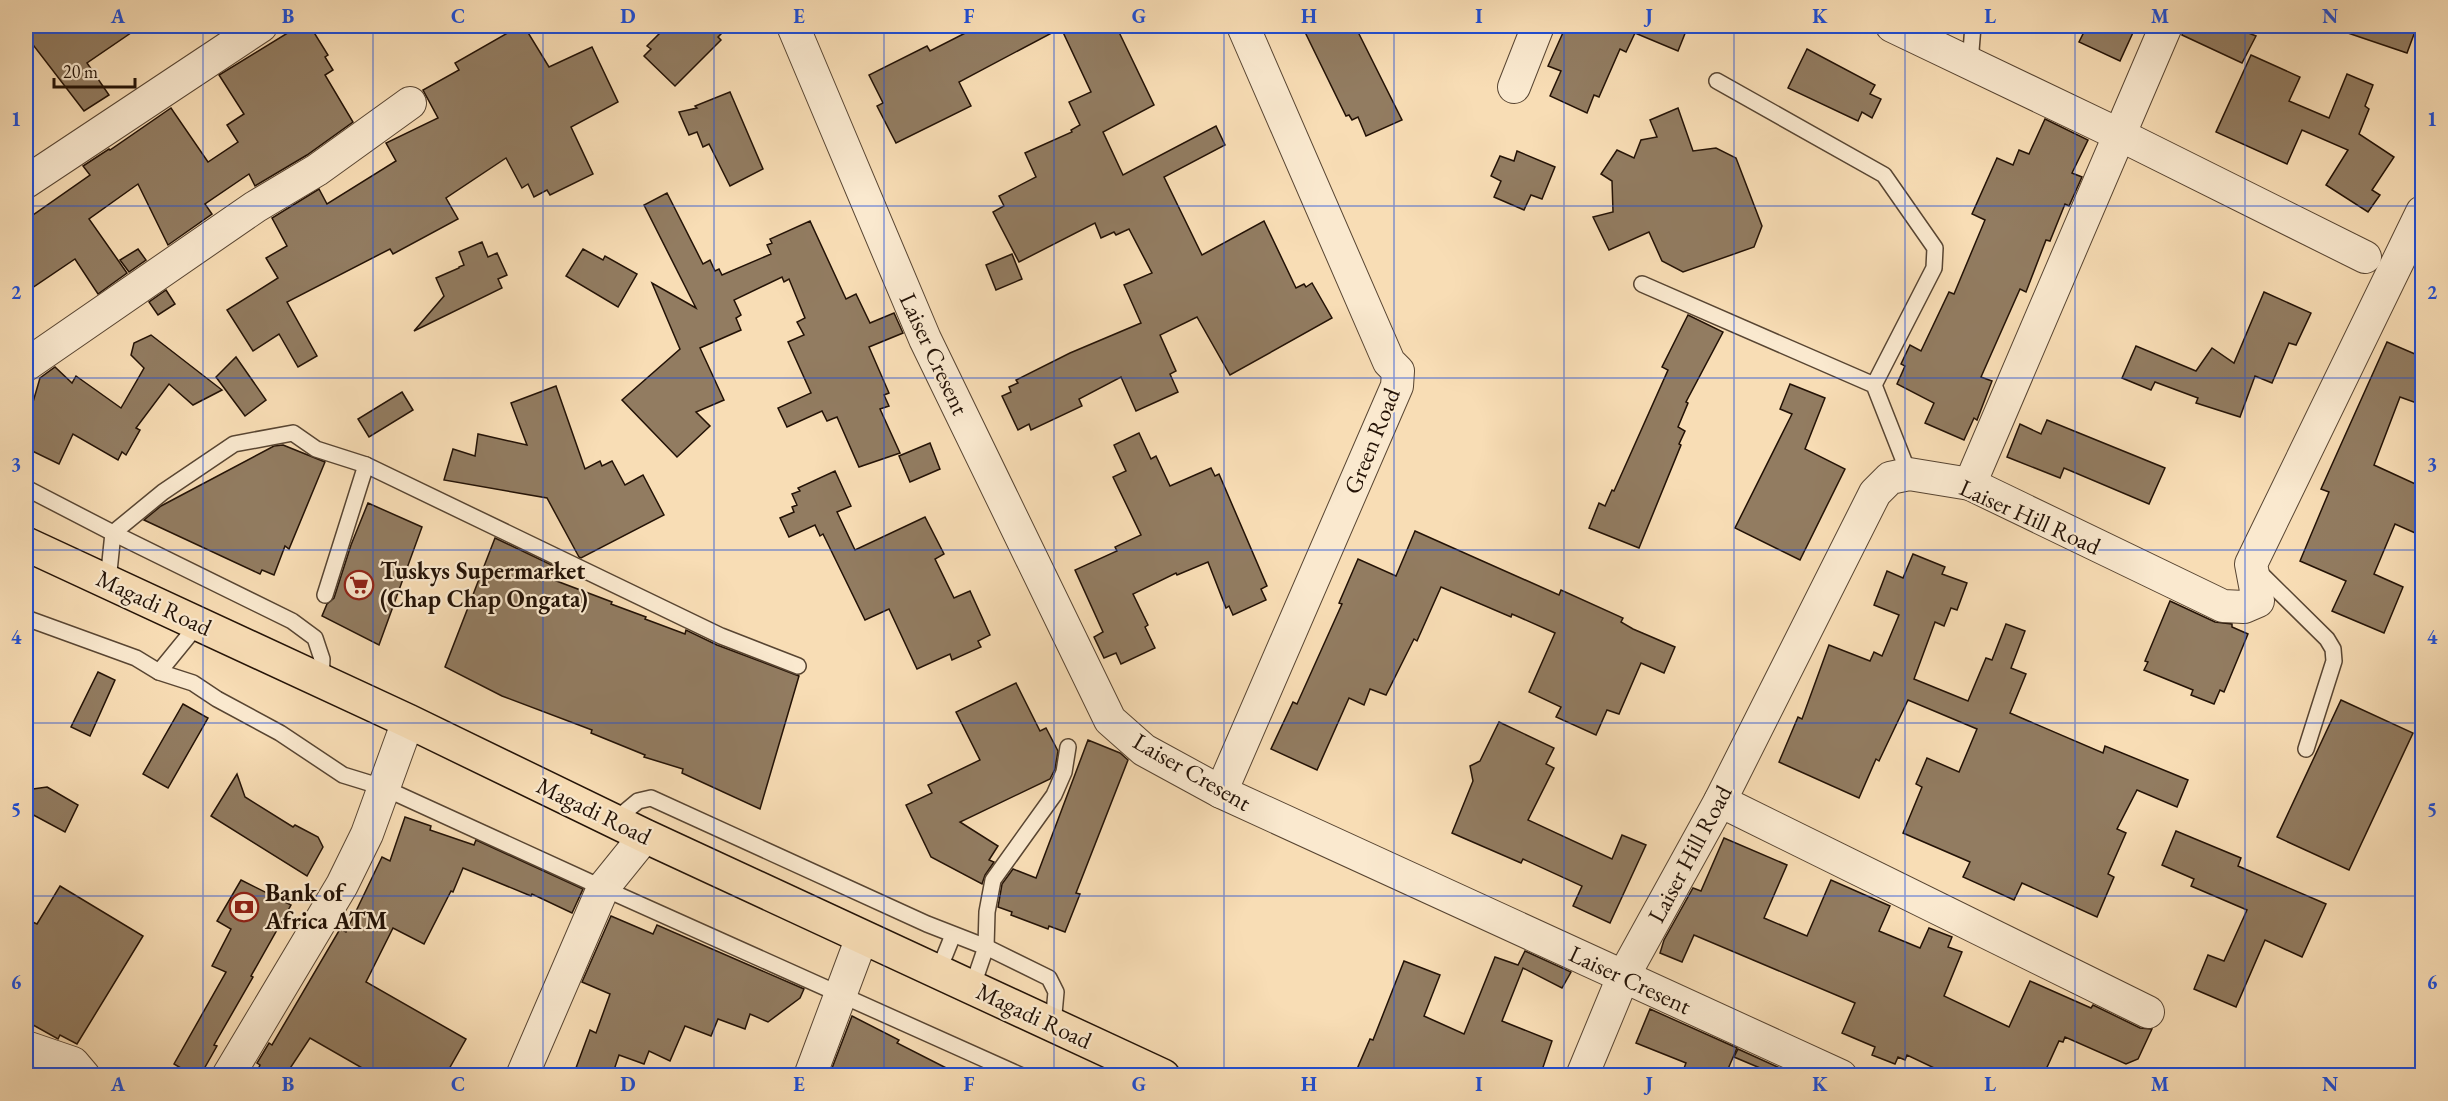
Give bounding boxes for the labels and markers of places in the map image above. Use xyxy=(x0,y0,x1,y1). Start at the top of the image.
place label: Tuskys Supermarket (Chap Chap Ongata) xyxy=(380,555,588,615)
supermarket icon: Tuskys Supermarket (Chap Chap Ongata) xyxy=(343,569,375,601)
place label: Bank of Africa ATM xyxy=(264,877,387,936)
bank icon: Bank of Africa ATM xyxy=(228,891,260,923)

